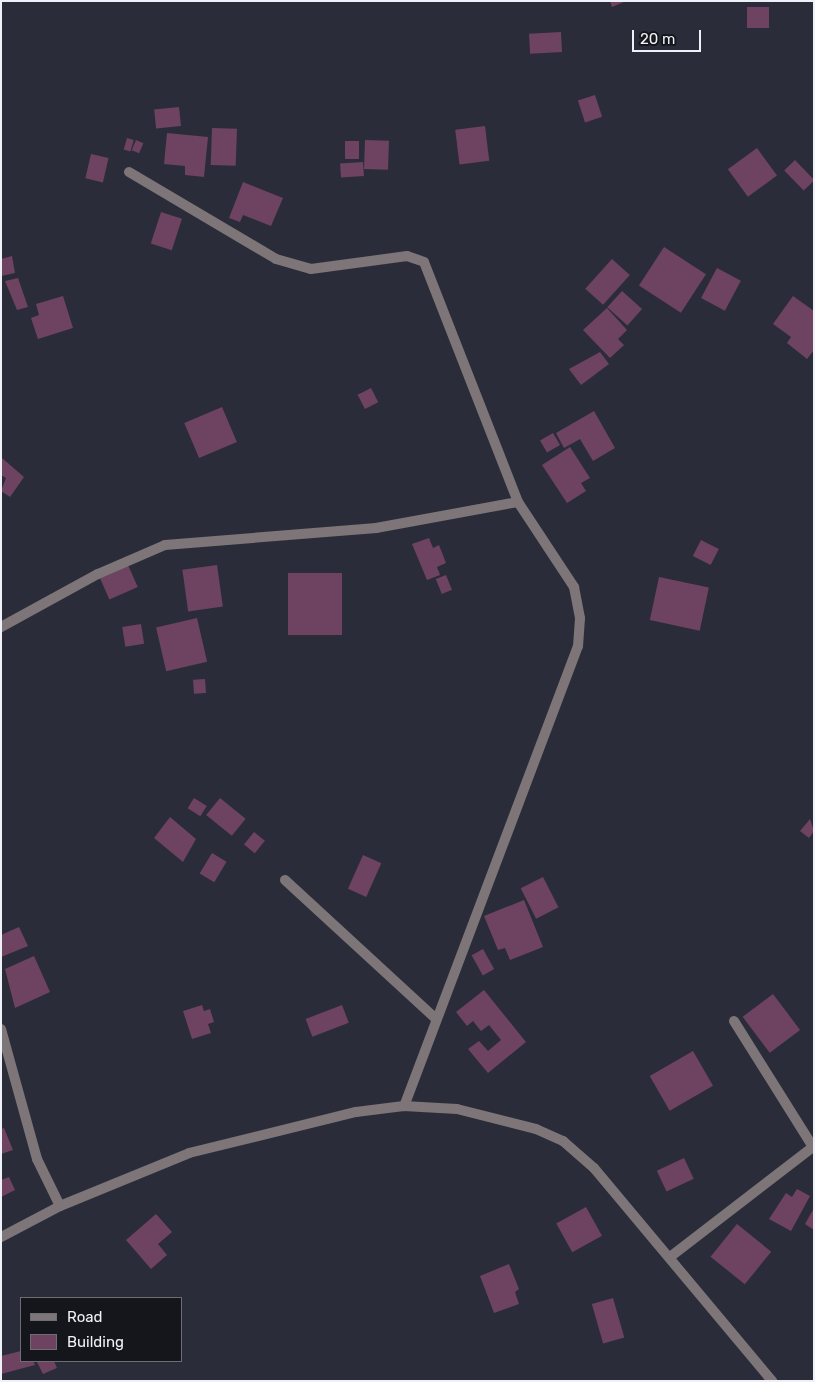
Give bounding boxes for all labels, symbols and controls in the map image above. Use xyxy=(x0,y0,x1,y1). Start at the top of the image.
scale bar xyxy=(635,20,704,52)
text: 20 m xyxy=(640,30,675,48)
legend xyxy=(20,1297,182,1362)
text: Road xyxy=(67,1308,103,1326)
text: Building xyxy=(67,1333,124,1351)

